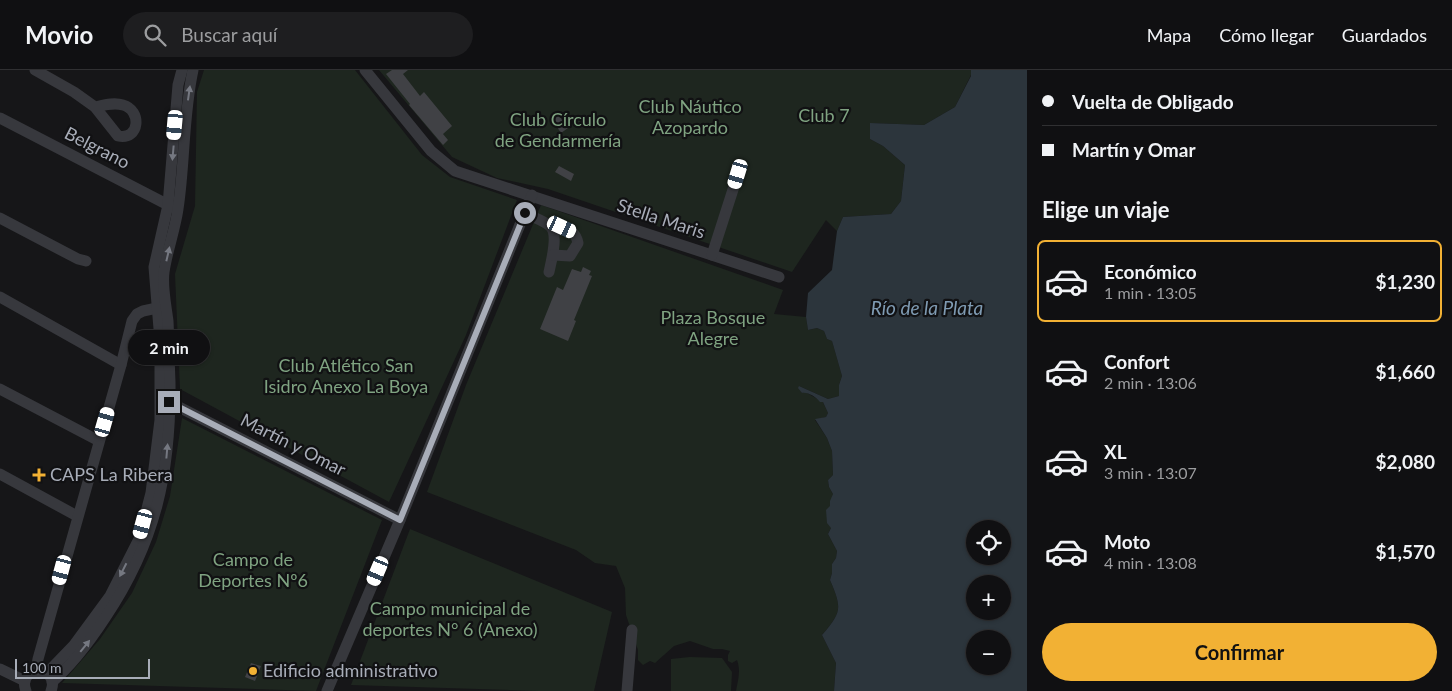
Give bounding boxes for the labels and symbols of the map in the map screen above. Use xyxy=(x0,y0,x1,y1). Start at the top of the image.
one-way arrow xyxy=(185,85,193,101)
park label: Club Náutico Azopardo xyxy=(638,95,742,138)
park label: Club 7 xyxy=(798,104,850,126)
park label: Club Círculo de Gendarmería xyxy=(495,108,621,151)
car xyxy=(166,109,183,141)
street label: Belgrano xyxy=(61,121,134,173)
one-way arrow xyxy=(168,145,176,161)
car xyxy=(726,157,749,191)
street label: Stella Maris xyxy=(614,193,708,243)
route start xyxy=(514,202,536,224)
car xyxy=(545,214,578,240)
one-way arrow xyxy=(164,247,172,262)
water label: Río de la Plata xyxy=(871,296,983,319)
park label: Plaza Bosque Alegre xyxy=(661,306,765,349)
callout: 2 min xyxy=(128,330,210,364)
park label: Club Atlético San Isidro Anexo La Boya xyxy=(264,354,428,397)
route end xyxy=(158,391,180,413)
car xyxy=(93,406,116,438)
street label: Martín y Omar xyxy=(237,408,350,480)
one-way arrow xyxy=(164,443,172,459)
place label: CAPS La Ribera xyxy=(50,463,173,485)
marker: CAPS La Ribera xyxy=(32,468,46,482)
car xyxy=(131,508,154,540)
park label: Campo de Deportes Nº6 xyxy=(198,548,308,591)
car xyxy=(50,554,73,586)
car xyxy=(365,554,390,588)
one-way arrow xyxy=(119,563,127,577)
park label: Campo municipal de deportes N° 6 (Anexo) xyxy=(362,597,538,640)
one-way arrow xyxy=(80,640,91,653)
scale bar xyxy=(15,656,150,679)
place label: Edificio administrativo xyxy=(263,659,438,681)
marker: Edificio administrativo xyxy=(247,665,259,677)

